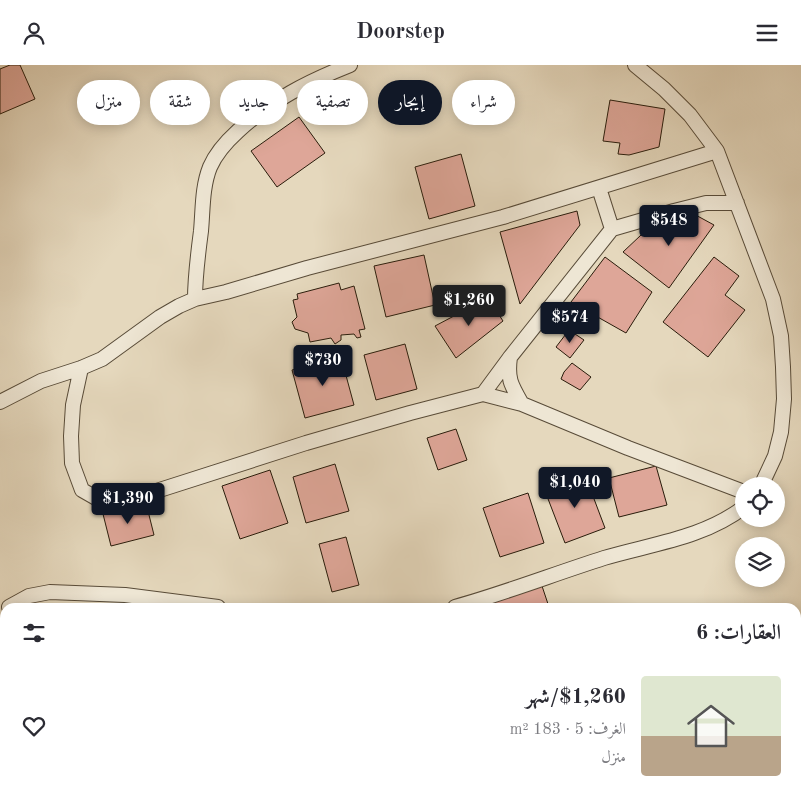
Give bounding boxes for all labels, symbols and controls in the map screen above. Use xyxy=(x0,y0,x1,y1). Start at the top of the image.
icon: person xyxy=(20,19,48,47)
icon: menu xyxy=(753,19,781,47)
text: Doorstep xyxy=(356,21,445,43)
chip: منزل xyxy=(77,80,140,125)
chip: شقة xyxy=(150,80,210,125)
chip: جديد xyxy=(220,80,287,125)
chip: تصفية xyxy=(297,80,368,125)
chip: إيجار xyxy=(378,80,442,125)
chip: شراء xyxy=(452,80,515,125)
pin: $548 xyxy=(639,205,699,247)
text: $548 xyxy=(650,213,688,229)
pin: $1,260 xyxy=(428,285,510,327)
text: $1,260 xyxy=(444,293,494,309)
pin: $574 xyxy=(540,301,600,344)
text: $574 xyxy=(551,310,589,326)
pin: $730 xyxy=(293,345,353,387)
text: $730 xyxy=(304,353,342,369)
pin: $1,040 xyxy=(534,467,616,509)
text: $1,040 xyxy=(550,475,600,491)
map controls xyxy=(735,477,785,587)
button: locate xyxy=(735,477,785,527)
pin: $1,390 xyxy=(87,483,169,525)
text: $1,390 xyxy=(103,491,153,507)
button: layers xyxy=(735,537,785,587)
icon: filters xyxy=(20,619,48,647)
text: العقارات: 6 xyxy=(696,623,781,644)
text: $1,260/شهر xyxy=(526,687,626,708)
icon: home xyxy=(681,696,741,756)
icon: heart xyxy=(20,712,48,740)
text: الغرف: 5 · 183 m² xyxy=(510,722,626,738)
text: منزل xyxy=(601,750,626,766)

